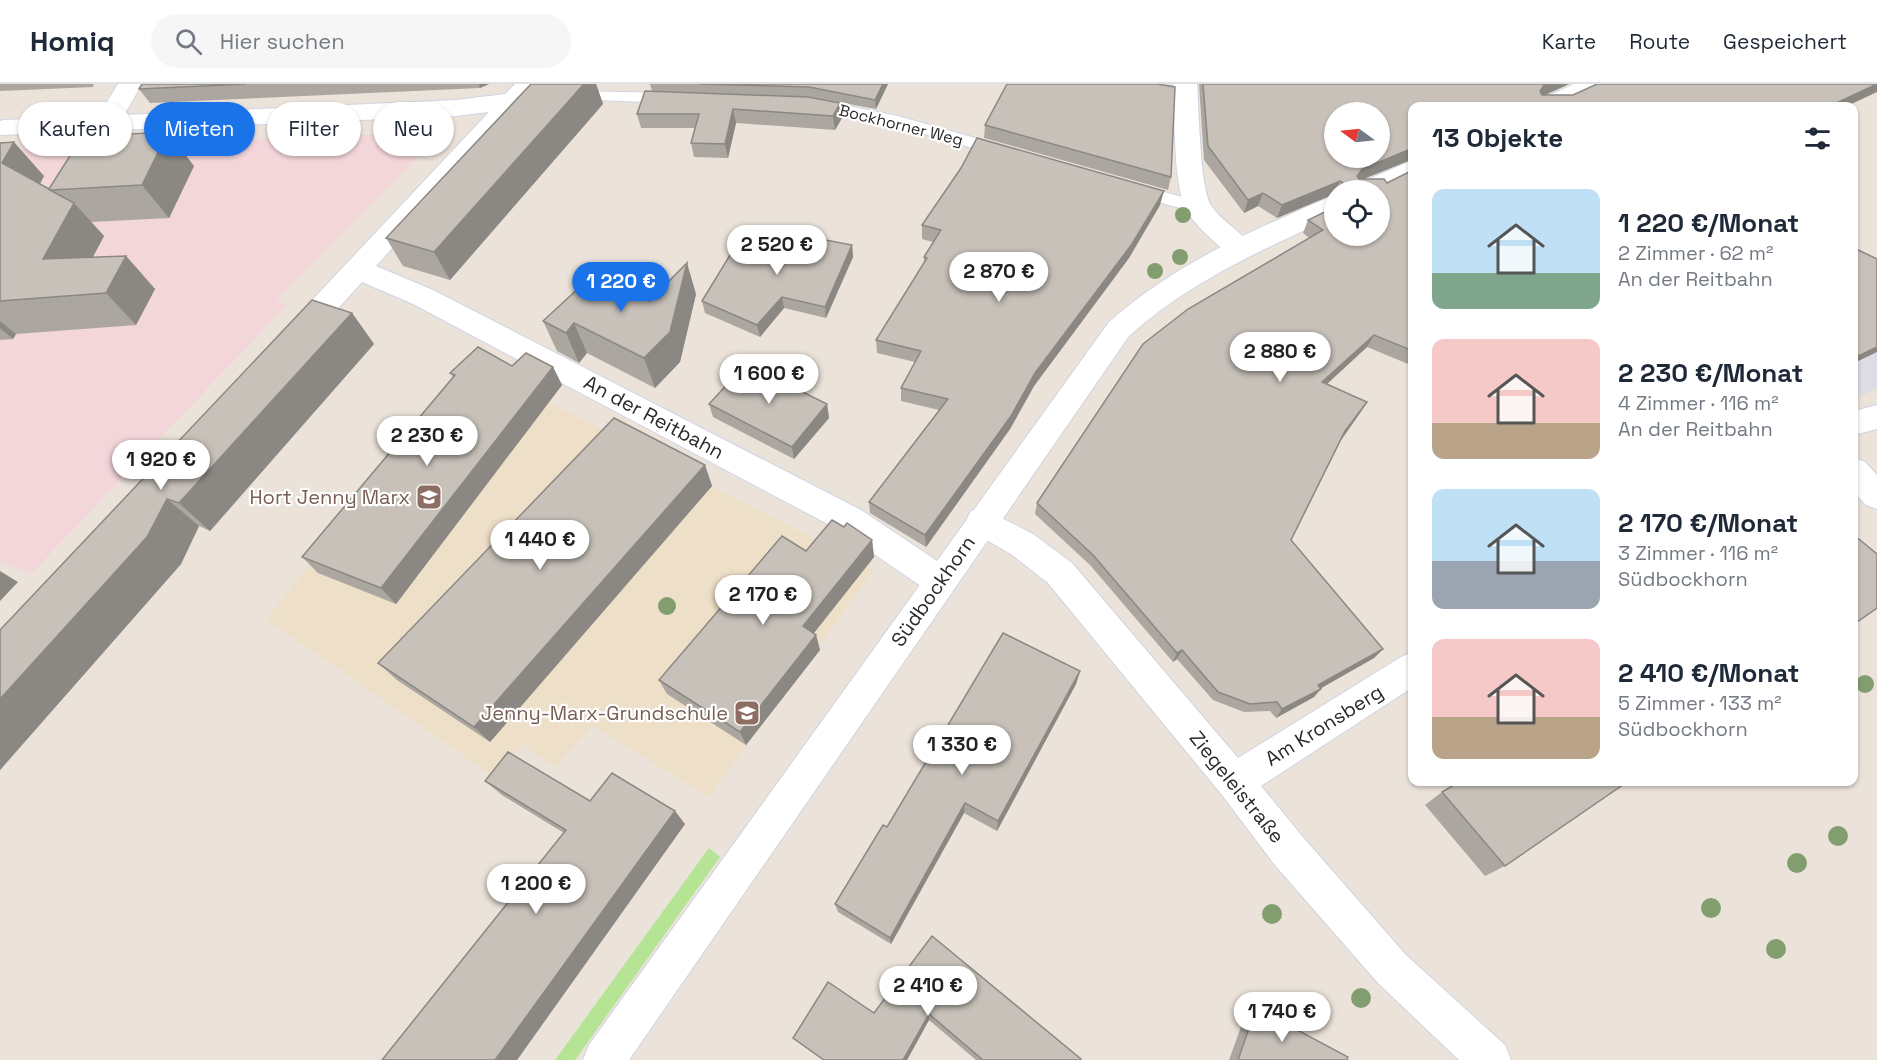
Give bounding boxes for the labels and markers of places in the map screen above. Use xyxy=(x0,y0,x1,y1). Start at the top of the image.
pin: 2 520 € xyxy=(722,225,832,276)
pin: 2 870 € xyxy=(944,252,1054,303)
pin: 1 220 € xyxy=(566,262,676,313)
pin: 2 880 € xyxy=(1225,332,1335,383)
pin: 1 600 € xyxy=(714,354,824,405)
pin: 2 230 € xyxy=(372,416,482,467)
pin: 1 920 € xyxy=(106,440,216,491)
school or university icon: Hort Jenny Marx xyxy=(414,482,444,512)
place label: Hort Jenny Marx xyxy=(250,484,410,510)
pin: 1 440 € xyxy=(485,520,595,571)
pin: 2 170 € xyxy=(708,575,818,626)
school or university icon: Jenny-Marx-Grundschule xyxy=(732,698,762,728)
place label: Jenny-Marx-Grundschule xyxy=(481,700,728,726)
pin: 1 330 € xyxy=(907,725,1017,776)
pin: 1 200 € xyxy=(481,864,591,915)
pin: 2 410 € xyxy=(873,966,983,1017)
pin: 1 740 € xyxy=(1227,992,1337,1043)

